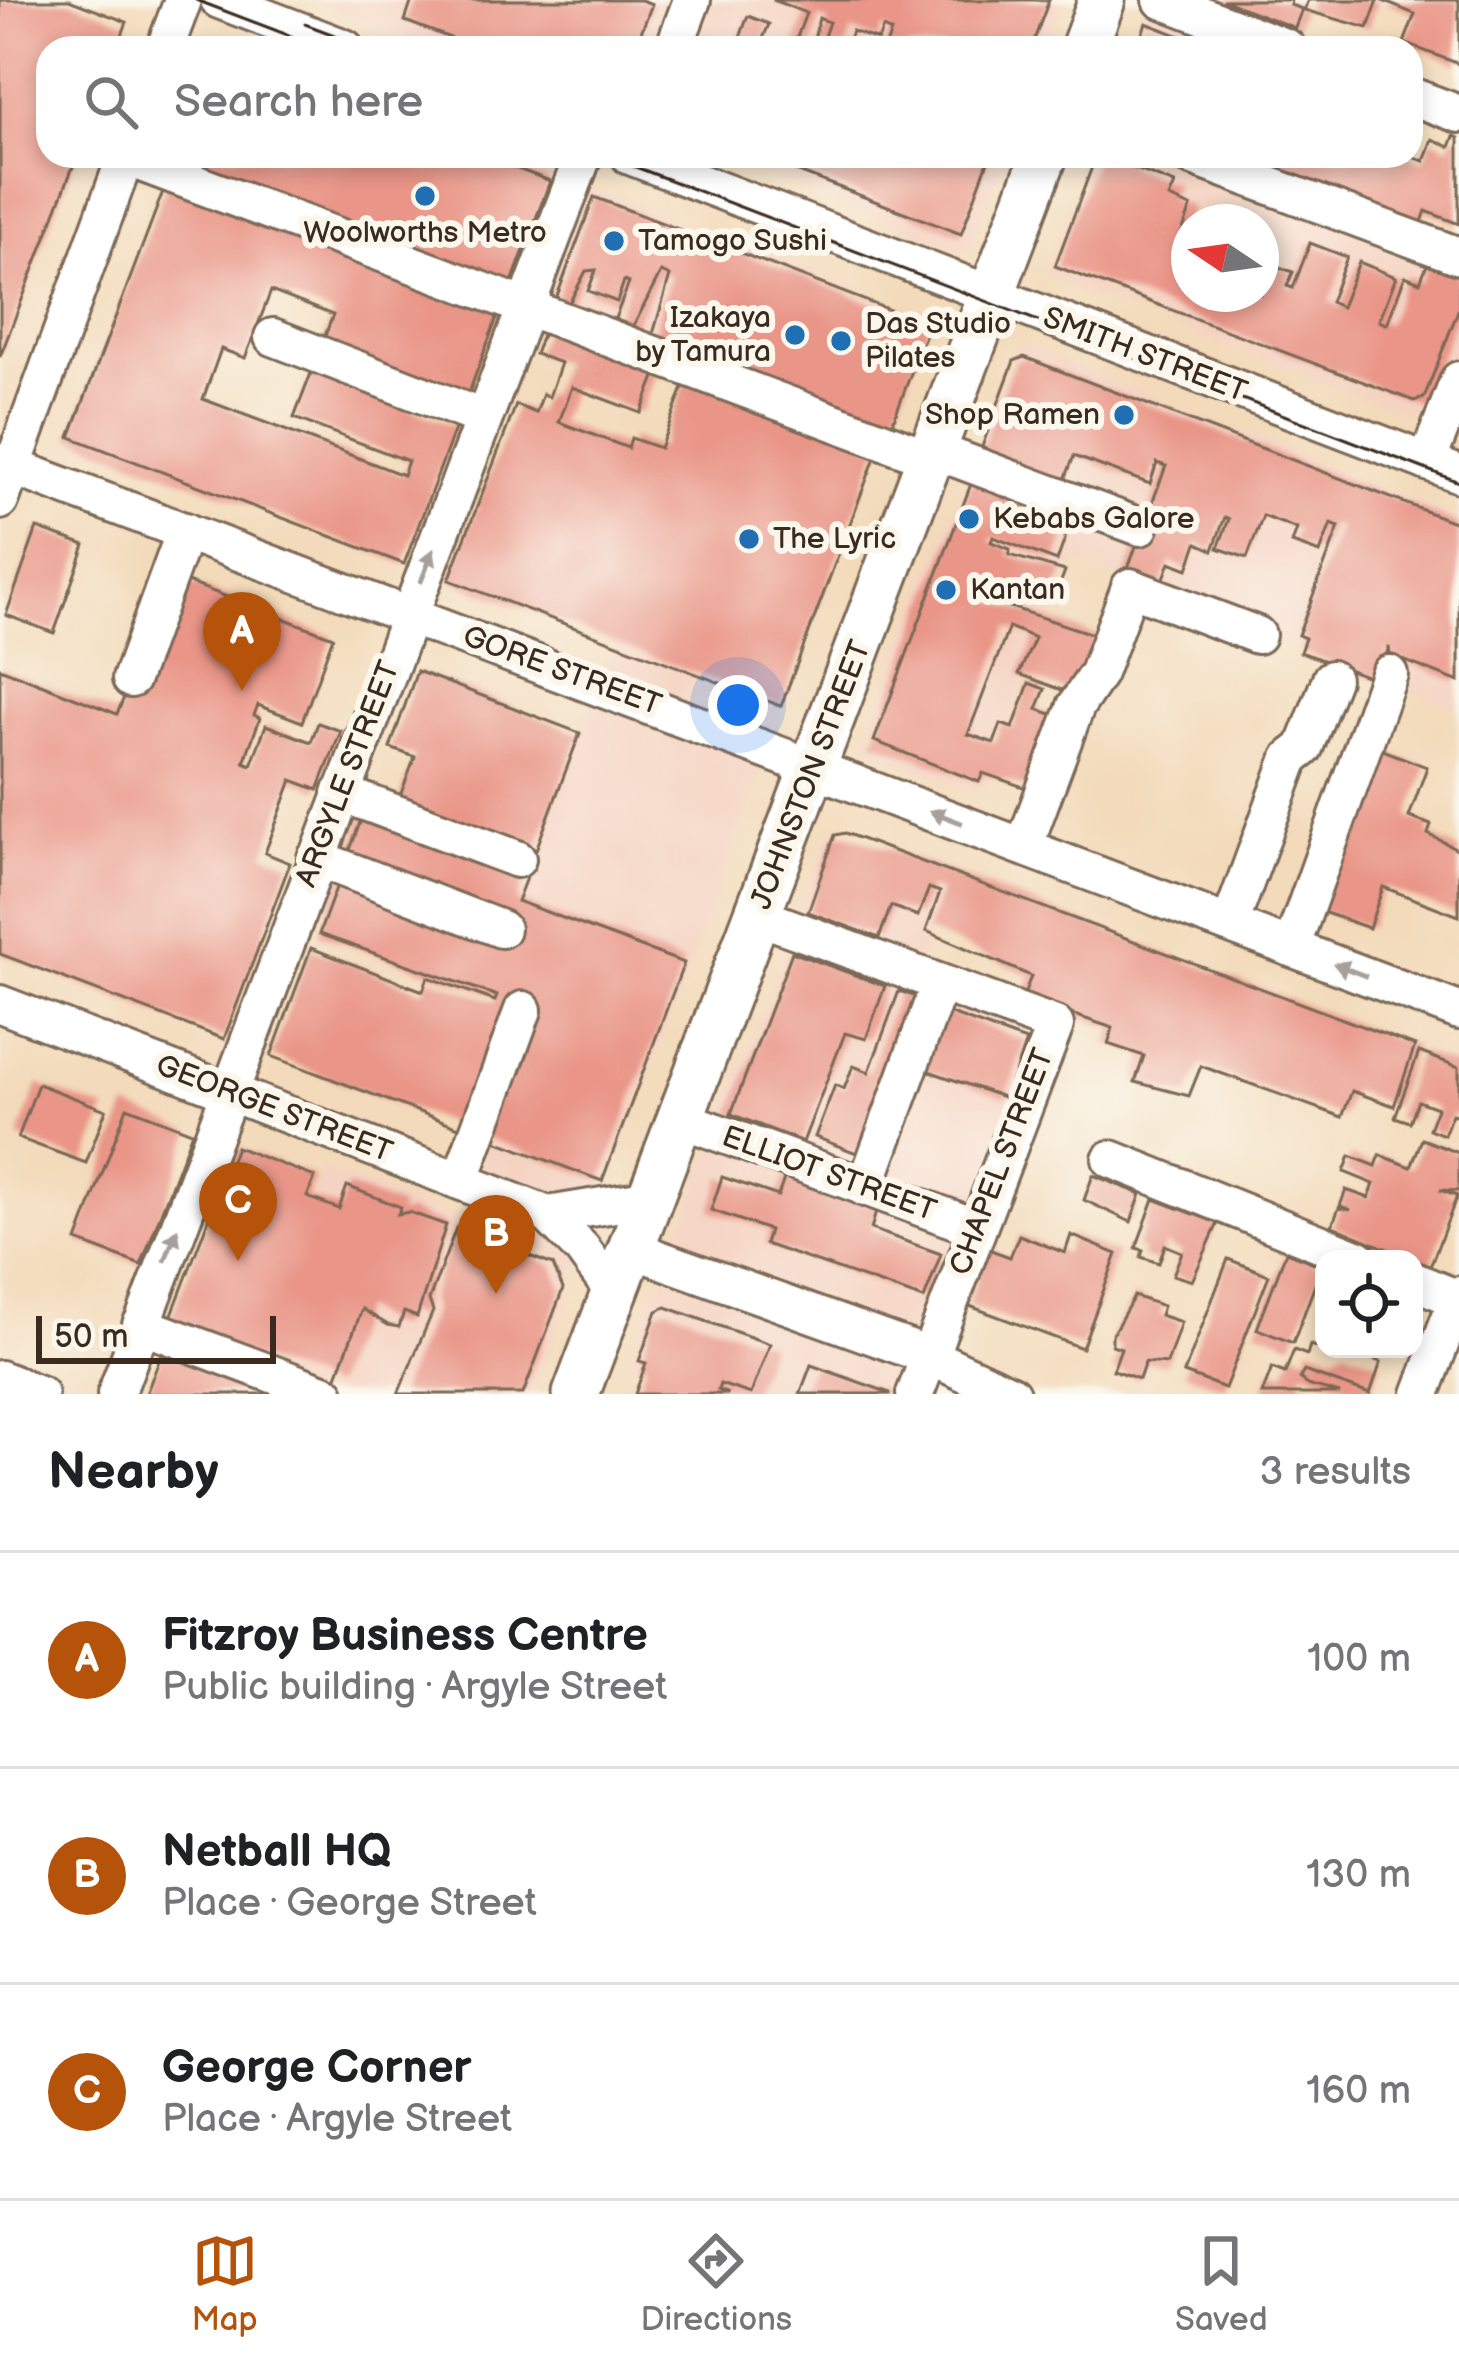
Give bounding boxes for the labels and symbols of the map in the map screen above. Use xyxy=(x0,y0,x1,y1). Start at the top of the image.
marker: Woolworths Metro xyxy=(412,183,438,209)
north arrow xyxy=(1171,204,1279,312)
place label: Woolworths Metro xyxy=(303,215,547,251)
place label: Tamogo Sushi xyxy=(638,223,827,259)
marker: Tamogo Sushi xyxy=(601,228,627,254)
place label: Izakaya by Tamura xyxy=(635,300,771,370)
street label: SMITH STREET xyxy=(1038,300,1252,410)
place label: Das Studio Pilates xyxy=(865,306,1011,376)
marker: Izakaya by Tamura xyxy=(782,322,808,348)
marker: Das Studio Pilates xyxy=(828,328,854,354)
place label: Shop Ramen xyxy=(925,397,1100,433)
marker: Shop Ramen xyxy=(1111,402,1137,428)
place label: Kebabs Galore xyxy=(993,501,1195,537)
marker: Kebabs Galore xyxy=(956,506,982,532)
place label: The Lyric xyxy=(773,521,896,557)
marker: The Lyric xyxy=(736,526,762,552)
one-way arrow xyxy=(418,547,437,583)
place label: Kantan xyxy=(970,572,1065,608)
marker: Kantan xyxy=(933,577,959,603)
pin: A xyxy=(203,592,281,691)
street label: GORE STREET xyxy=(458,618,666,724)
street label: JOHNSTON STREET xyxy=(743,636,879,914)
street label: ARGYLE STREET xyxy=(288,656,408,892)
your location xyxy=(708,675,768,735)
one-way arrow xyxy=(927,806,963,825)
one-way arrow xyxy=(1331,959,1367,978)
street label: CHAPEL STREET xyxy=(942,1044,1062,1280)
street label: GEORGE STREET xyxy=(151,1047,397,1171)
street label: ELLIOT STREET xyxy=(717,1119,941,1229)
pin: C xyxy=(199,1162,277,1261)
pin: B xyxy=(457,1195,535,1294)
one-way arrow xyxy=(163,1227,182,1263)
scale bar xyxy=(36,1310,276,1363)

